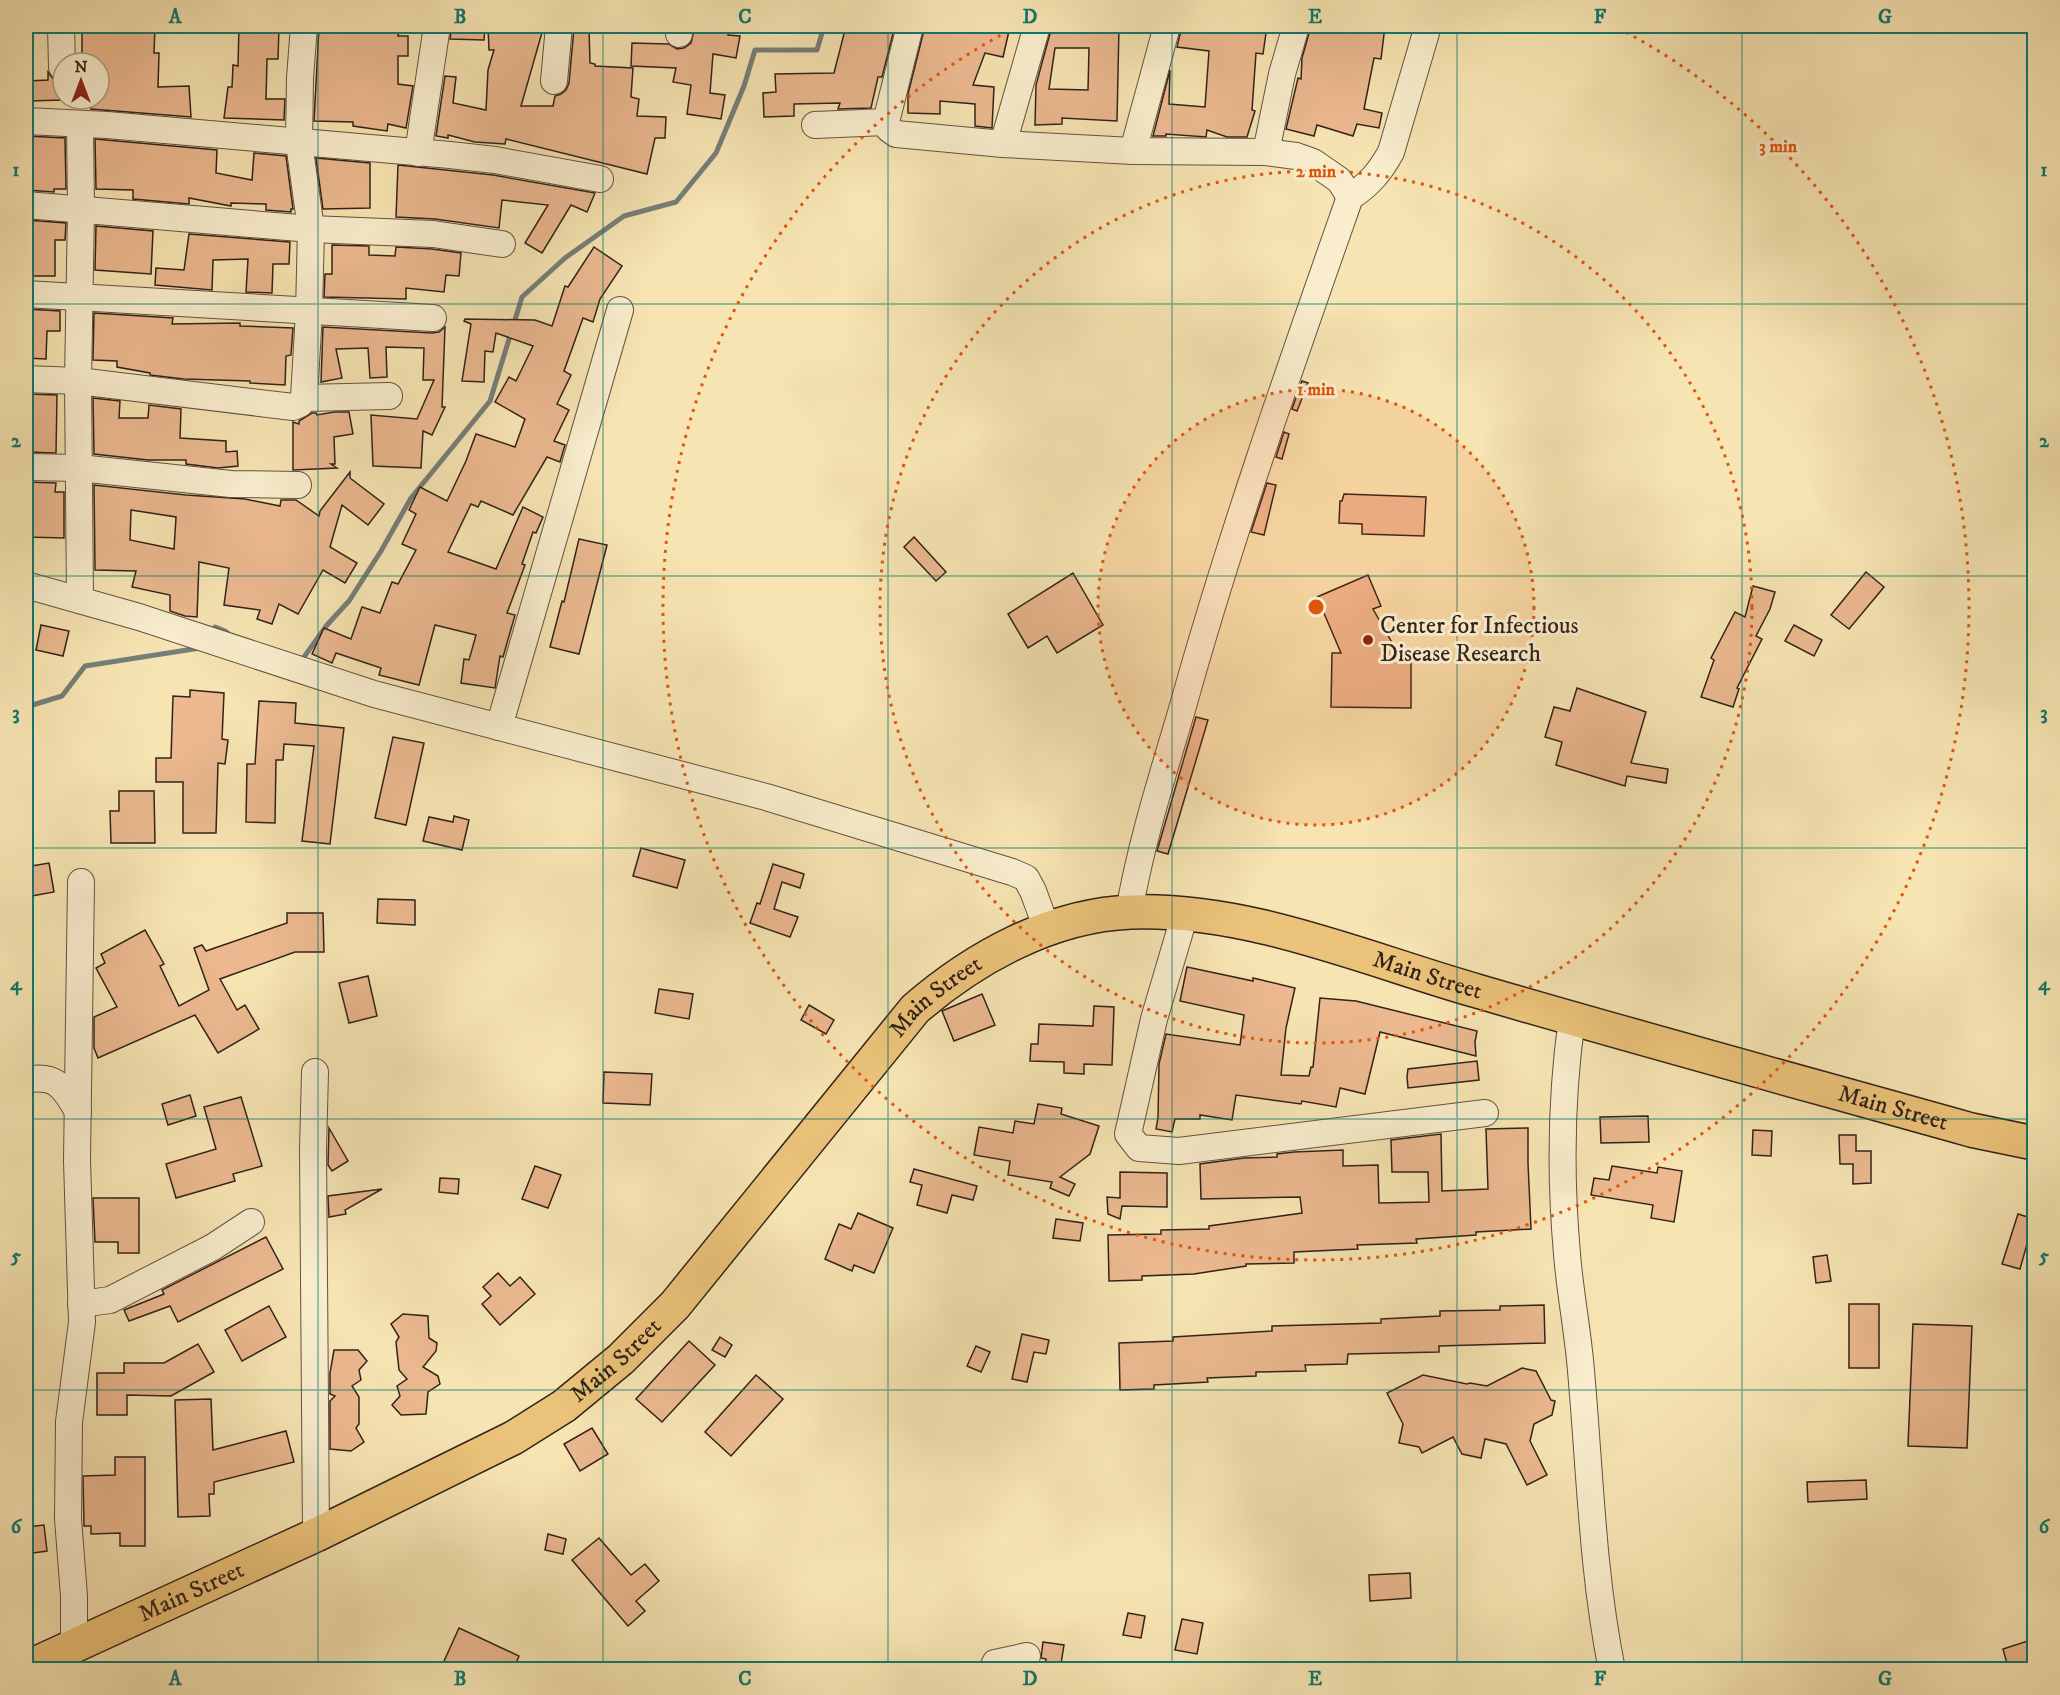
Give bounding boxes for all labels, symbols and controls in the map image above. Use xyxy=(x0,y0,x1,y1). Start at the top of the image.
text: A xyxy=(168,5,183,30)
text: B xyxy=(454,5,466,30)
text: C xyxy=(738,5,752,30)
text: D xyxy=(1023,5,1038,30)
text: E xyxy=(1308,5,1322,30)
text: F xyxy=(1594,5,1607,30)
text: G xyxy=(1878,5,1892,30)
north arrow xyxy=(51,51,111,111)
text: N xyxy=(74,57,88,77)
text: 3 min xyxy=(1759,136,1798,158)
text: 1 xyxy=(12,158,20,183)
text: 1 xyxy=(2040,158,2048,183)
text: 2 min xyxy=(1296,161,1337,183)
text: 1 min xyxy=(1297,379,1336,401)
text: 2 xyxy=(11,429,22,454)
text: 2 xyxy=(2039,429,2050,454)
centre of rings xyxy=(1306,597,1326,617)
place label: Center for Infectious Disease Research xyxy=(1380,611,1579,669)
marker: Center for Infectious Disease Research xyxy=(1361,633,1375,647)
text: 3 xyxy=(12,701,20,726)
text: 3 xyxy=(2040,701,2048,726)
street label: Main Street xyxy=(1369,944,1486,1007)
street label: Main Street xyxy=(883,949,988,1044)
text: 4 xyxy=(10,972,23,997)
text: 4 xyxy=(2038,972,2051,997)
street label: Main Street xyxy=(1835,1079,1952,1138)
text: 5 xyxy=(10,1244,21,1269)
text: 5 xyxy=(2038,1244,2049,1269)
street label: Main Street xyxy=(564,1312,668,1409)
text: 6 xyxy=(11,1515,23,1540)
text: 6 xyxy=(2039,1515,2051,1540)
street label: Main Street xyxy=(134,1555,249,1629)
text: A xyxy=(168,1667,183,1692)
text: B xyxy=(454,1667,466,1692)
text: C xyxy=(738,1667,752,1692)
text: D xyxy=(1023,1667,1038,1692)
text: E xyxy=(1308,1667,1322,1692)
text: F xyxy=(1594,1667,1607,1692)
text: G xyxy=(1878,1667,1892,1692)

